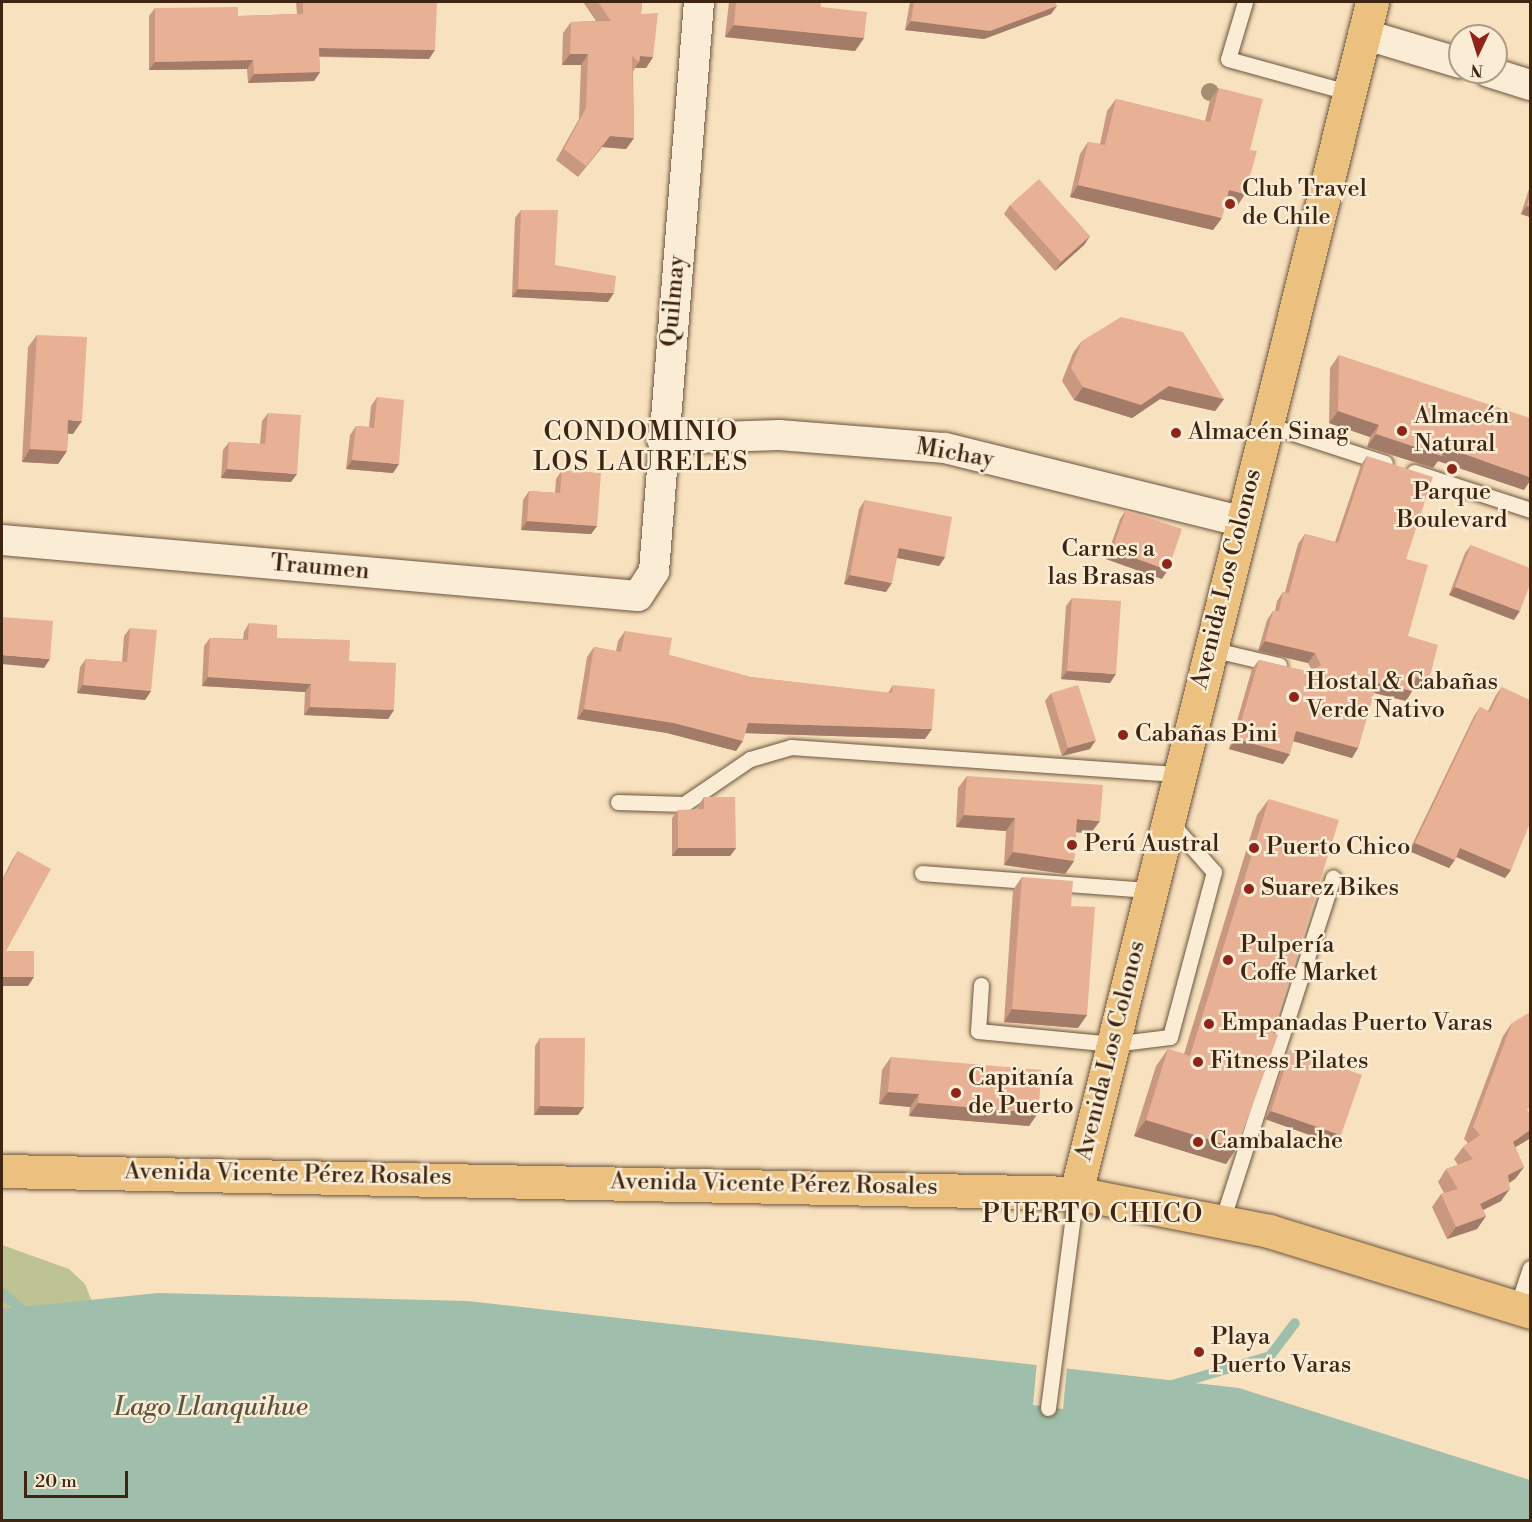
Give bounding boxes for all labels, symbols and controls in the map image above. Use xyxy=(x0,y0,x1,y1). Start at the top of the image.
north arrow xyxy=(1448,24,1508,84)
text: N xyxy=(1470,60,1484,80)
place label: Club Travel de Chile xyxy=(1242,176,1367,232)
marker: Club Travel de Chile xyxy=(1223,197,1237,211)
street label: Quilmay xyxy=(656,254,692,348)
place label: Almacén Natural xyxy=(1414,403,1509,459)
district label: CONDOMINIO LOS LAURELES xyxy=(533,417,749,478)
place label: Almacén Sinag xyxy=(1188,419,1349,447)
marker: Almacén Natural xyxy=(1395,424,1409,438)
marker: Almacén Sinag xyxy=(1169,426,1183,440)
street label: Michay xyxy=(914,433,996,475)
marker: Parque Boulevard xyxy=(1445,462,1459,476)
street label: Avenida Los Colonos xyxy=(1186,466,1268,692)
place label: Parque Boulevard xyxy=(1397,479,1507,535)
place label: Carnes a las Brasas xyxy=(1048,536,1155,592)
street label: Traumen xyxy=(269,549,371,587)
marker: Carnes a las Brasas xyxy=(1160,557,1174,571)
place label: Hostal & Cabañas Verde Nativo xyxy=(1306,669,1498,725)
marker: Hostal & Cabañas Verde Nativo xyxy=(1287,690,1301,704)
place label: Cabañas Pini xyxy=(1135,721,1278,749)
marker: Cabañas Pini xyxy=(1116,728,1130,742)
place label: Perú Austral xyxy=(1084,831,1219,859)
place label: Puerto Chico xyxy=(1266,834,1410,862)
marker: Perú Austral xyxy=(1065,838,1079,852)
marker: Puerto Chico xyxy=(1247,841,1261,855)
place label: Suarez Bikes xyxy=(1261,875,1399,903)
marker: Suarez Bikes xyxy=(1242,882,1256,896)
place label: Pulpería Coffe Market xyxy=(1240,932,1378,988)
street label: Avenida Los Colonos xyxy=(1070,938,1152,1164)
marker: Pulpería Coffe Market xyxy=(1221,953,1235,967)
place label: Empanadas Puerto Varas xyxy=(1221,1010,1492,1038)
marker: Empanadas Puerto Varas xyxy=(1202,1017,1216,1031)
place label: Fitness Pilates xyxy=(1210,1048,1369,1076)
marker: Fitness Pilates xyxy=(1191,1055,1205,1069)
place label: Capitanía de Puerto xyxy=(968,1065,1074,1121)
marker: Capitanía de Puerto xyxy=(949,1086,963,1100)
place label: Cambalache xyxy=(1210,1128,1343,1156)
marker: Cambalache xyxy=(1191,1135,1205,1149)
street label: Avenida Vicente Pérez Rosales xyxy=(124,1158,452,1192)
street label: Avenida Vicente Pérez Rosales xyxy=(610,1168,938,1202)
district label: PUERTO CHICO xyxy=(982,1199,1204,1231)
place label: Playa Puerto Varas xyxy=(1211,1324,1351,1380)
marker: Playa Puerto Varas xyxy=(1192,1345,1206,1359)
water label: Lago Llanquihue xyxy=(114,1392,308,1424)
scale bar xyxy=(27,1459,130,1497)
text: 20 m xyxy=(35,1470,77,1493)

